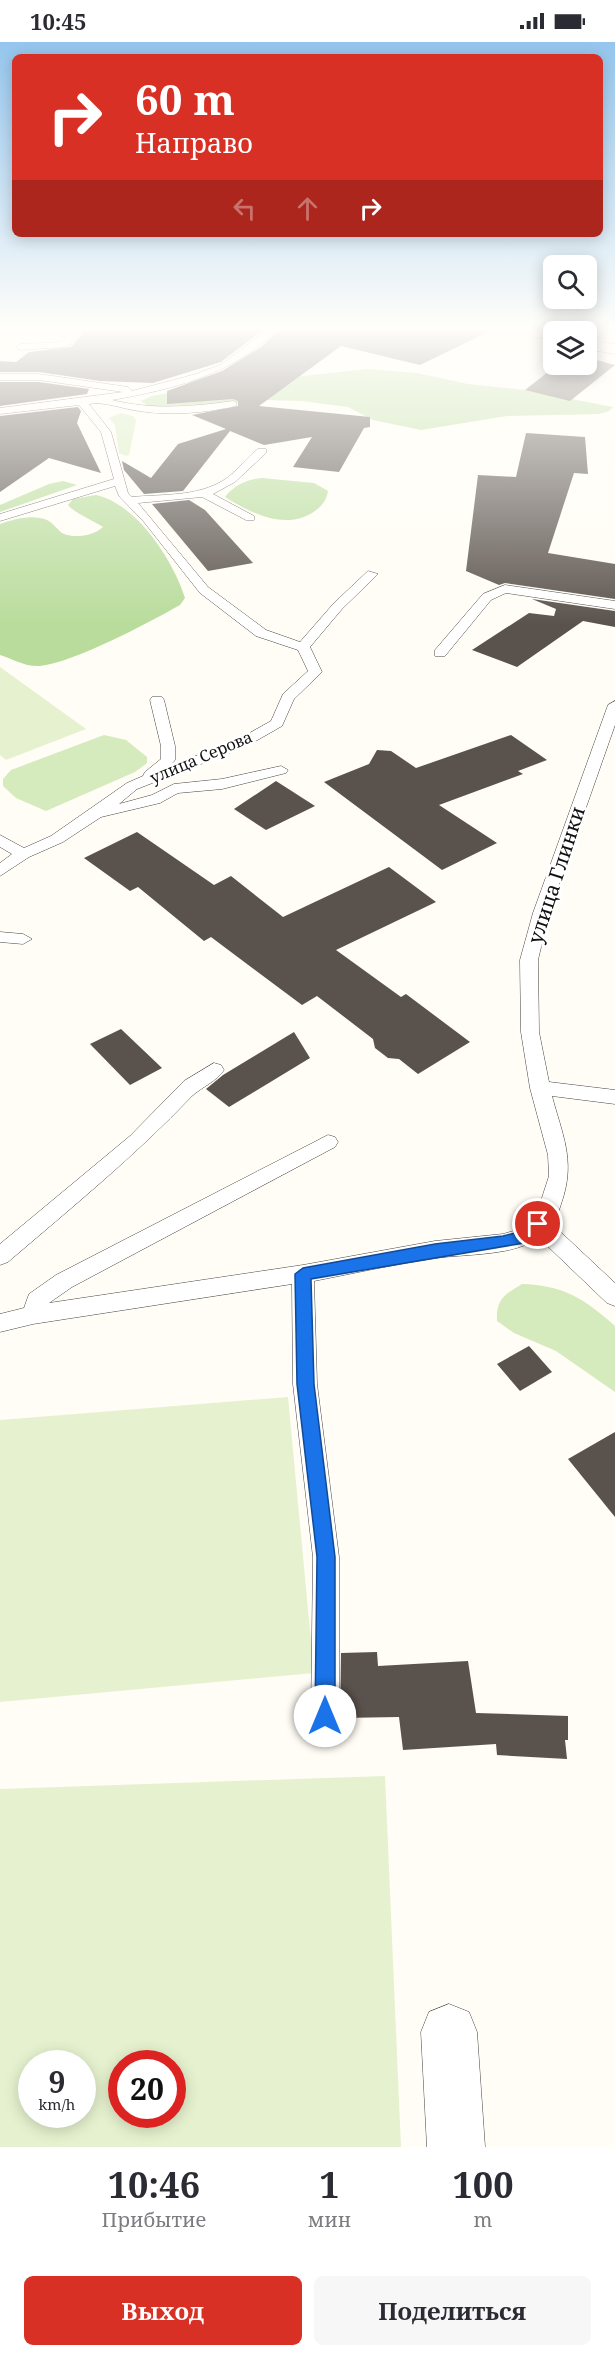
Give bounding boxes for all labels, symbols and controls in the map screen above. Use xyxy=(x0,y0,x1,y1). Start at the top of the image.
text: 10:45 xyxy=(30,6,86,36)
text: 60 m xyxy=(135,70,235,127)
icon: right xyxy=(36,78,114,156)
text: Направо xyxy=(135,124,253,161)
icon: left xyxy=(228,192,261,225)
icon: ahead xyxy=(291,192,324,225)
icon: right xyxy=(354,192,387,225)
map controls xyxy=(543,255,597,375)
button: search xyxy=(543,255,597,309)
button: layers xyxy=(543,321,597,375)
street label: улица Серова xyxy=(146,726,256,788)
street label: улица Глинки xyxy=(521,803,591,947)
pin xyxy=(512,1198,563,1249)
icon: arrive xyxy=(521,1207,554,1240)
position arrow xyxy=(293,1684,357,1748)
speed limit sign: 20 xyxy=(108,2050,186,2128)
text: 9 xyxy=(49,2061,65,2102)
text: km/h xyxy=(39,2094,75,2114)
text: 10:46 xyxy=(108,2160,200,2209)
text: 1 xyxy=(319,2160,340,2209)
text: 100 xyxy=(453,2160,514,2209)
text: Прибытие xyxy=(101,2206,206,2233)
text: мин xyxy=(308,2206,351,2233)
text: m xyxy=(474,2206,492,2233)
button: Выход xyxy=(24,2276,302,2345)
button: Поделиться xyxy=(314,2276,591,2345)

